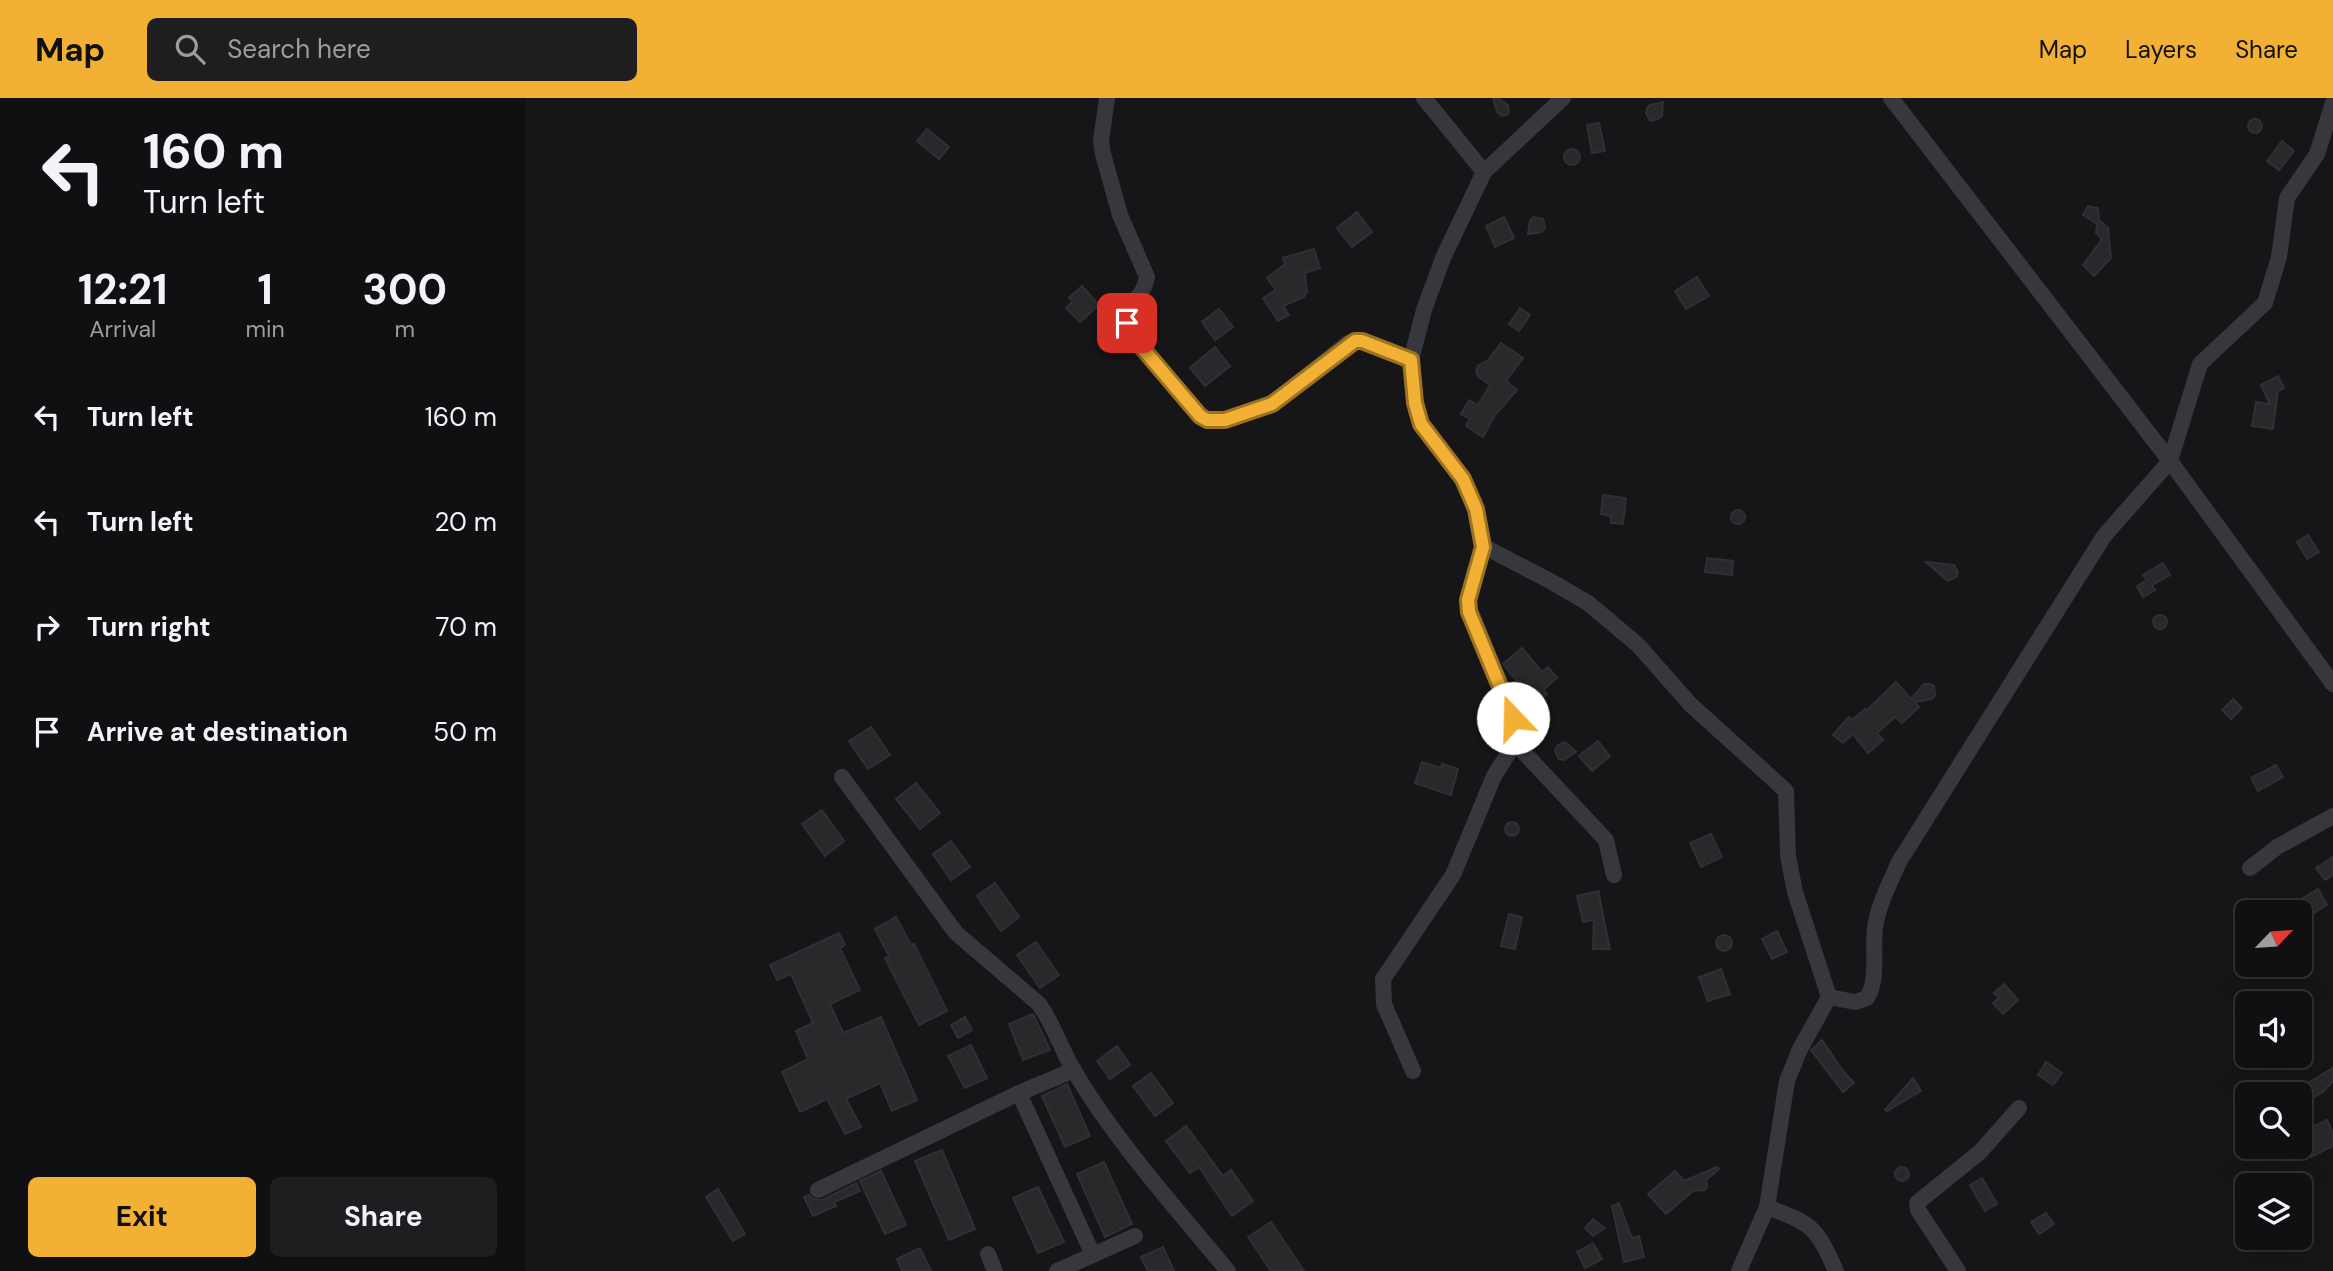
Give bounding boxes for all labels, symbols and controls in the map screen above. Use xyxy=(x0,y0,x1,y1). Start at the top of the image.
search box xyxy=(147,18,637,81)
text: Map xyxy=(35,28,105,71)
icon: search xyxy=(171,30,209,68)
text: Search here xyxy=(227,32,371,66)
text: Map xyxy=(2039,34,2087,65)
text: Layers xyxy=(2125,34,2197,65)
text: Share xyxy=(2235,34,2298,65)
text: 160 m xyxy=(143,119,284,183)
icon: left xyxy=(28,126,119,217)
text: Turn left xyxy=(143,181,265,223)
text: 12:21 xyxy=(78,262,168,317)
text: 1 xyxy=(257,262,273,317)
text: 300 xyxy=(363,262,447,317)
pin xyxy=(1097,293,1157,353)
icon: arrive xyxy=(1108,304,1146,342)
text: Arrival xyxy=(89,314,156,344)
text: min xyxy=(246,314,285,344)
text: m xyxy=(395,314,415,344)
icon: left xyxy=(28,398,66,436)
text: Turn left xyxy=(87,400,194,434)
text: 160 m xyxy=(425,400,497,434)
icon: left xyxy=(28,503,66,541)
text: Turn left xyxy=(87,505,194,539)
text: 20 m xyxy=(434,505,497,539)
icon: right xyxy=(28,608,66,646)
text: Turn right xyxy=(87,610,211,644)
text: 70 m xyxy=(436,610,497,644)
position arrow xyxy=(1476,681,1550,755)
icon: arrive xyxy=(28,713,66,751)
text: Arrive at destination xyxy=(87,715,348,749)
text: 50 m xyxy=(433,715,497,749)
north arrow xyxy=(2235,900,2312,976)
map controls xyxy=(2235,900,2312,1250)
button: sound xyxy=(2235,991,2312,1068)
button: search xyxy=(2235,1082,2312,1159)
button: layers xyxy=(2235,1173,2312,1250)
button: Exit xyxy=(28,1177,256,1257)
button: Share xyxy=(270,1177,497,1257)

